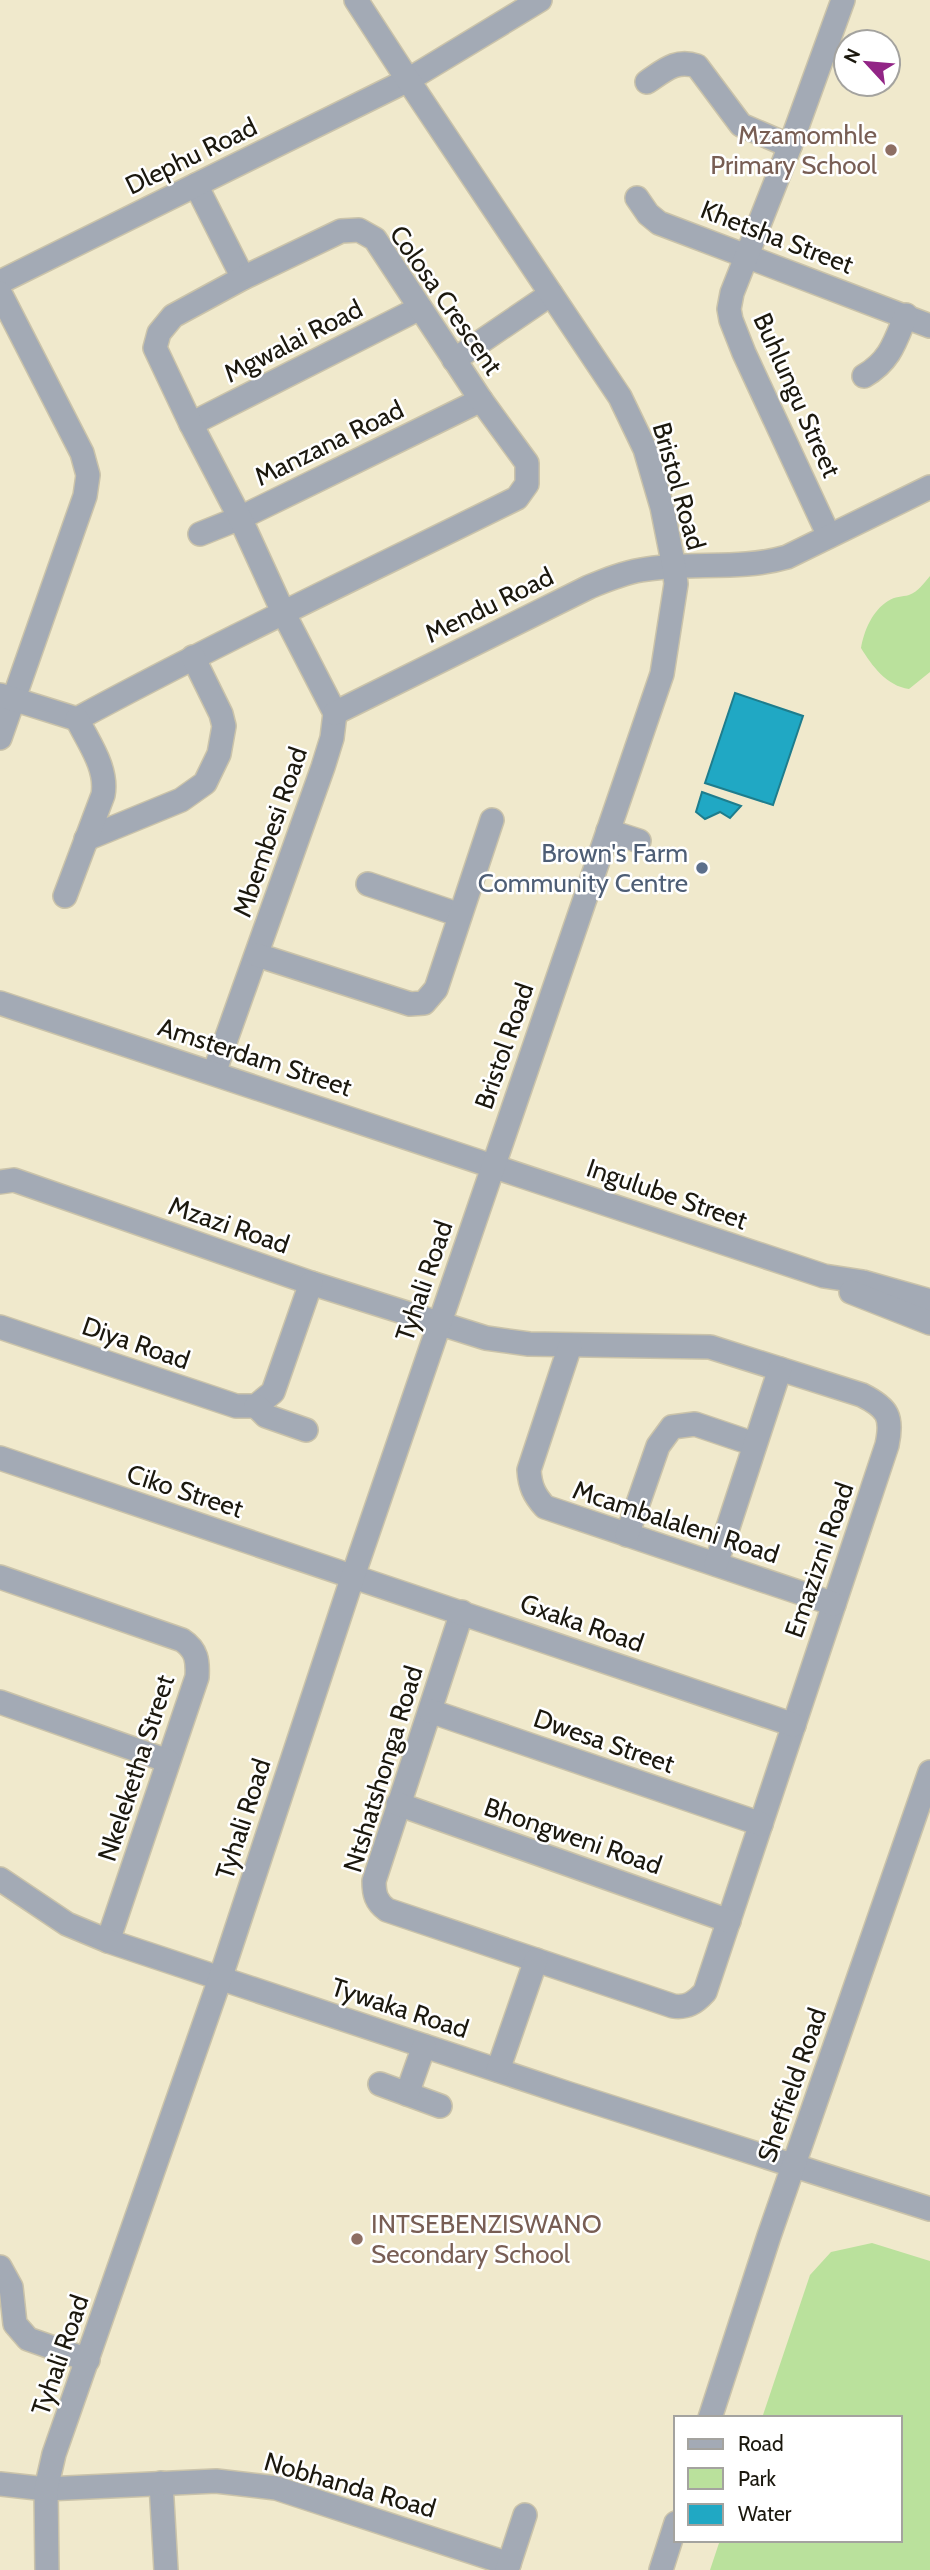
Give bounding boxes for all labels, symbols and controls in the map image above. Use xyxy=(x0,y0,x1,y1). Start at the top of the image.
north arrow xyxy=(832,28,902,98)
text: N xyxy=(839,45,865,67)
street label: Dlephu Road xyxy=(120,110,262,202)
place label: Mzamomhle Primary School xyxy=(710,119,877,181)
marker: Mzamomhle Primary School xyxy=(883,142,899,158)
street label: Khetsha Street xyxy=(696,193,858,281)
street label: Colosa Crescent xyxy=(383,219,509,381)
street label: Mgwalai Road xyxy=(218,292,368,390)
street label: Buhlungu Street xyxy=(746,308,848,482)
street label: Manzana Road xyxy=(249,393,409,493)
street label: Bristol Road xyxy=(646,419,712,553)
street label: Mendu Road xyxy=(420,560,558,650)
street label: Mbembesi Road xyxy=(226,743,314,921)
place label: Brown's Farm Community Centre xyxy=(478,837,688,899)
marker: Brown's Farm Community Centre xyxy=(694,860,710,876)
street label: Bristol Road xyxy=(468,979,540,1113)
street label: Amsterdam Street xyxy=(154,1011,356,1103)
street label: Ingulube Street xyxy=(583,1152,752,1236)
street label: Mzazi Road xyxy=(164,1189,294,1261)
street label: Tyhali Road xyxy=(388,1217,460,1345)
street label: Diya Road xyxy=(78,1310,194,1376)
street label: Ciko Street xyxy=(123,1457,247,1525)
street label: Mcambalaleni Road xyxy=(569,1474,783,1570)
street label: Emazizni Road xyxy=(778,1478,860,1642)
street label: Gxaka Road xyxy=(516,1587,648,1659)
street label: Ntshatshonga Road xyxy=(336,1662,430,1876)
street label: Nkeleketha Street xyxy=(91,1670,181,1865)
street label: Dwesa Street xyxy=(529,1702,679,1780)
street label: Tyhali Road xyxy=(208,1754,278,1884)
street label: Bhongweni Road xyxy=(480,1791,666,1881)
street label: Tywaka Road xyxy=(327,1971,473,2045)
street label: Sheffield Road xyxy=(751,2004,833,2166)
place label: INTSEBENZISWANO Secondary School xyxy=(371,2208,602,2270)
marker: INTSEBENZISWANO Secondary School xyxy=(349,2231,365,2247)
street label: Tyhali Road xyxy=(24,2291,96,2419)
legend xyxy=(674,2416,902,2542)
text: Road xyxy=(738,2431,784,2456)
street label: Nobhanda Road xyxy=(261,2445,439,2525)
text: Park xyxy=(738,2466,776,2491)
text: Water xyxy=(738,2501,792,2526)

